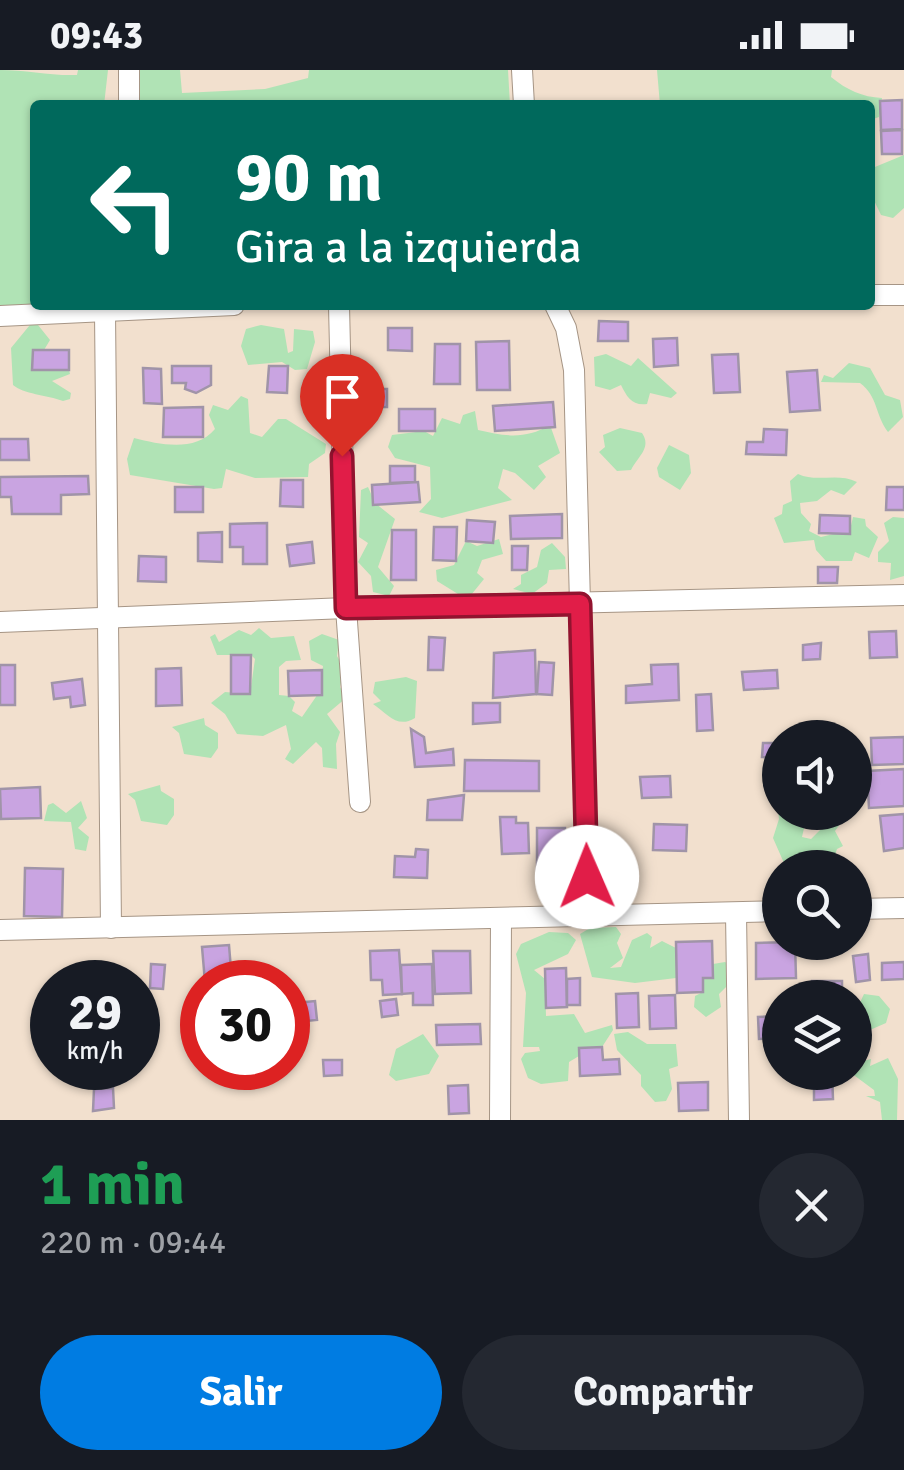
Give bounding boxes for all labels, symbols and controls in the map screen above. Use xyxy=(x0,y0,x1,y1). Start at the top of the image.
text: 09:43 xyxy=(50,12,143,59)
text: 90 m xyxy=(235,134,383,220)
icon: left xyxy=(70,140,200,270)
text: Gira a la izquierda xyxy=(235,220,582,275)
pin xyxy=(300,354,385,457)
icon: arrive xyxy=(315,369,370,424)
map controls xyxy=(762,720,872,1090)
button: sound xyxy=(762,720,872,830)
position arrow xyxy=(535,825,639,929)
button: search xyxy=(762,850,872,960)
speed limit sign: 30 xyxy=(180,960,310,1090)
button: layers xyxy=(762,980,872,1090)
text: 29 xyxy=(68,982,122,1044)
text: km/h xyxy=(67,1035,123,1066)
text: 1 min xyxy=(40,1148,185,1222)
button: close xyxy=(759,1153,864,1258)
text: 220 m · 09:44 xyxy=(40,1223,226,1262)
button: Salir xyxy=(40,1335,442,1450)
button: Compartir xyxy=(462,1335,864,1450)

